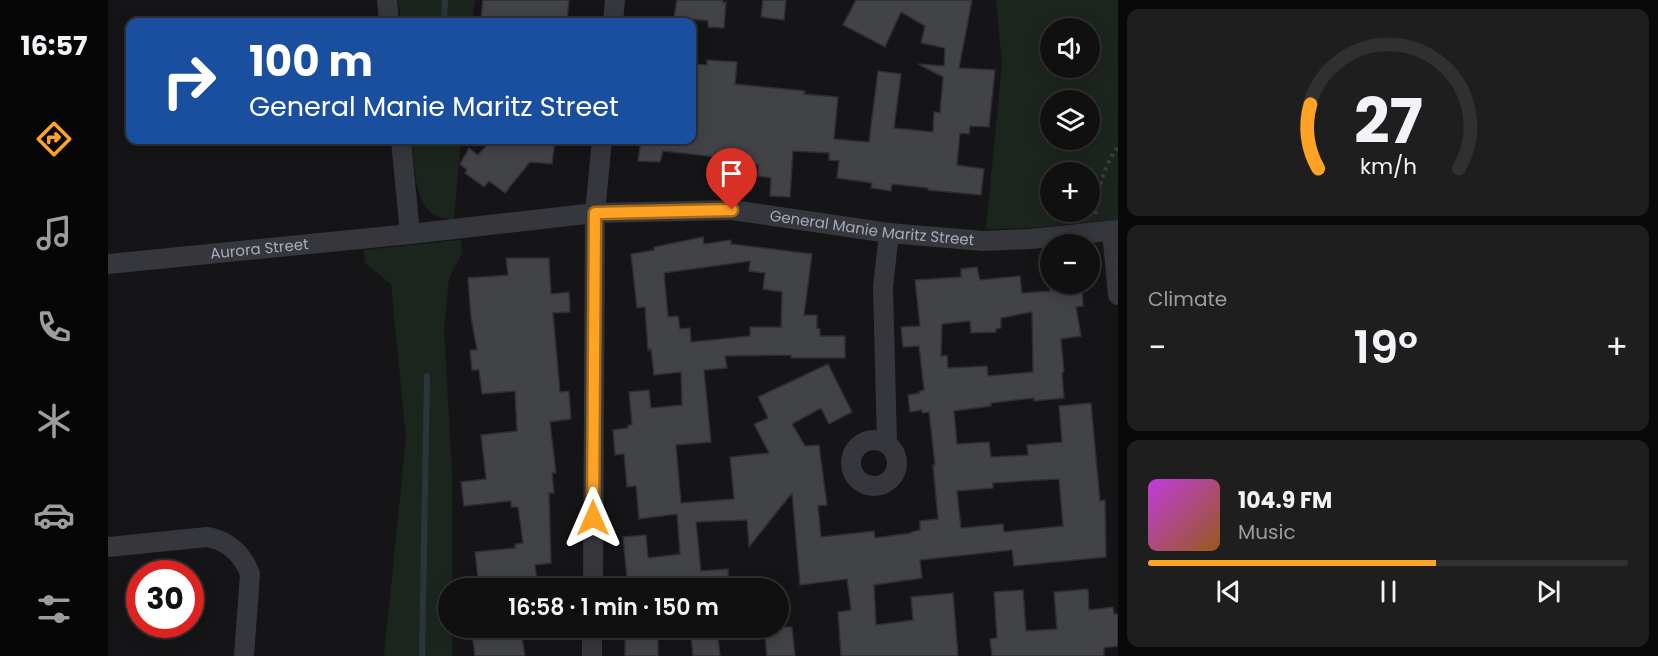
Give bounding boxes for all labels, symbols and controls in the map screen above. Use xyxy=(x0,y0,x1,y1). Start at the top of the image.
map controls xyxy=(1040,18,1100,294)
button: sound xyxy=(1040,18,1100,78)
text: 16:57 xyxy=(20,27,88,64)
text: 100 m xyxy=(249,32,373,91)
icon: right xyxy=(150,42,228,120)
text: 27 xyxy=(1353,78,1423,166)
text: General Manie Maritz Street xyxy=(249,88,619,125)
button: layers xyxy=(1040,90,1100,150)
icon: directions xyxy=(33,118,75,160)
pin xyxy=(706,148,757,210)
text: km/h xyxy=(1359,152,1417,183)
icon: arrive xyxy=(715,157,748,190)
button: + xyxy=(1040,162,1100,222)
street label: General Manie Maritz Street xyxy=(769,205,975,250)
icon: music xyxy=(33,212,75,254)
street label: Aurora Street xyxy=(209,233,309,264)
button: − xyxy=(1040,234,1100,294)
text: Climate xyxy=(1148,285,1227,313)
icon: phone xyxy=(33,306,75,348)
text: 19° xyxy=(1354,316,1418,379)
text: − xyxy=(1148,324,1166,371)
text: + xyxy=(1605,324,1628,371)
icon: climate xyxy=(33,400,75,442)
text: 104.9 FM xyxy=(1238,485,1332,516)
position arrow xyxy=(561,486,625,550)
icon: car xyxy=(33,494,75,536)
text: Music xyxy=(1238,518,1296,546)
speed limit sign: 30 xyxy=(126,560,204,638)
icon: previous xyxy=(1212,575,1245,608)
icon: pause xyxy=(1372,575,1405,608)
icon: next xyxy=(1532,575,1565,608)
icon: filters xyxy=(33,588,75,630)
text: 16:58 · 1 min · 150 m xyxy=(508,592,719,623)

